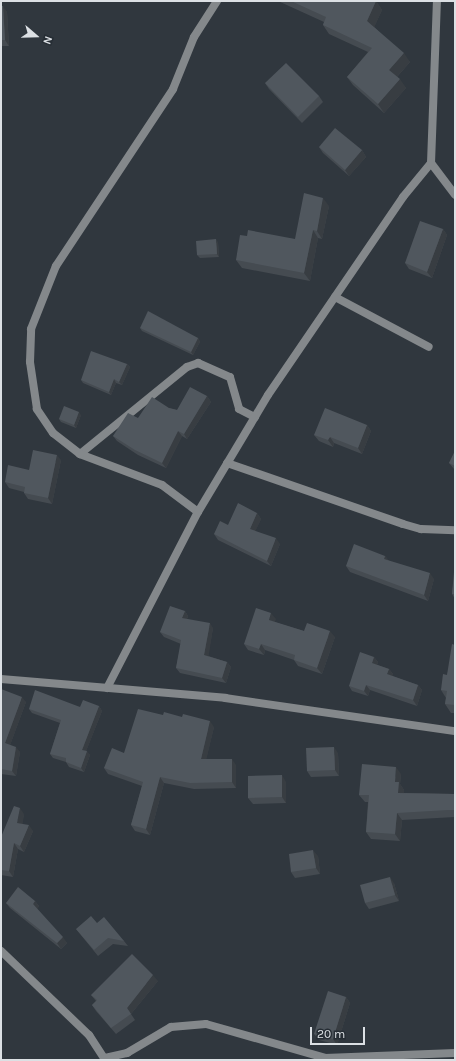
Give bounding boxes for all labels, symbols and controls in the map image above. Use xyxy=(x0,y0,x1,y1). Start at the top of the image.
north arrow xyxy=(16,16,56,56)
text: N xyxy=(40,34,55,46)
scale bar xyxy=(312,1019,367,1045)
text: 20 m xyxy=(317,1027,345,1041)

